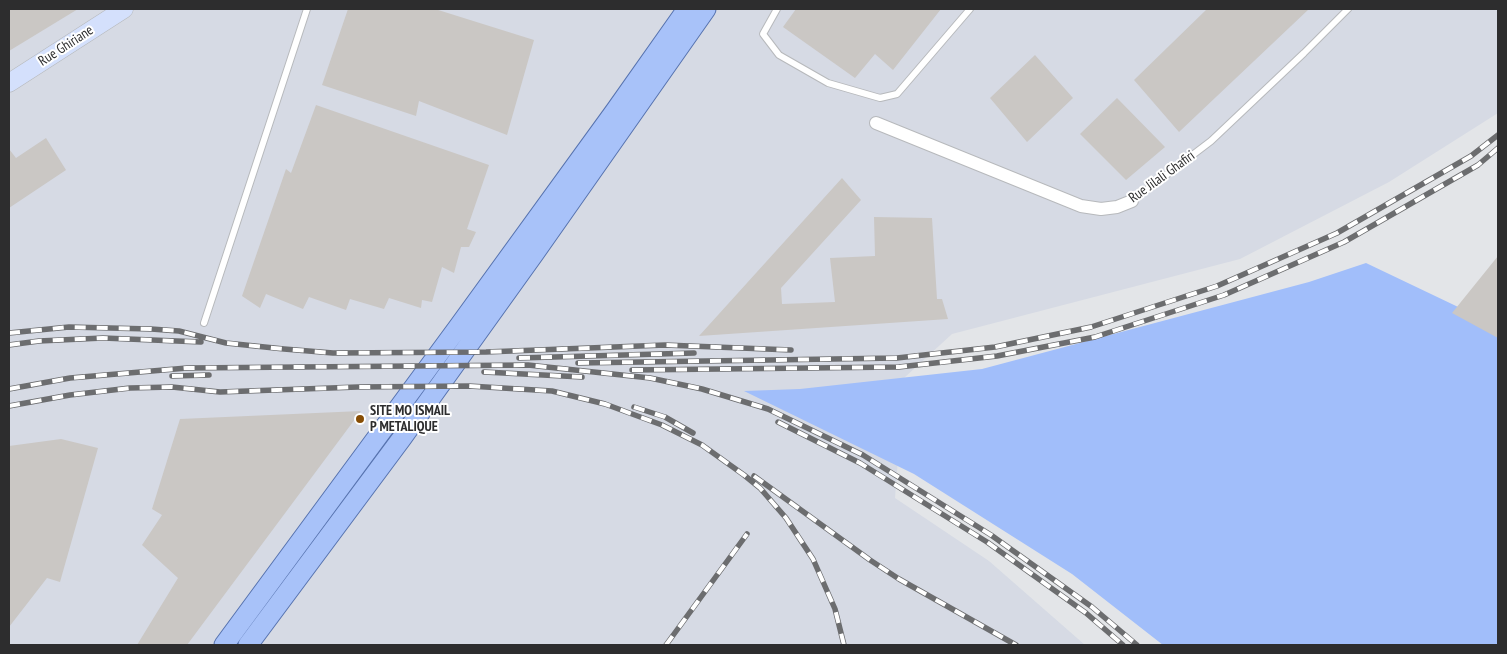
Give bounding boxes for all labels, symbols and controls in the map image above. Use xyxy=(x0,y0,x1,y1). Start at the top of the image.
street label: Rue Ghiriane xyxy=(35,22,97,70)
street label: Rue Jilali Ghafiri xyxy=(1126,147,1198,207)
place label: SITE MO ISMAIL P METALIQUE xyxy=(370,403,450,436)
marker: SITE MO ISMAIL P METALIQUE xyxy=(354,413,366,425)

